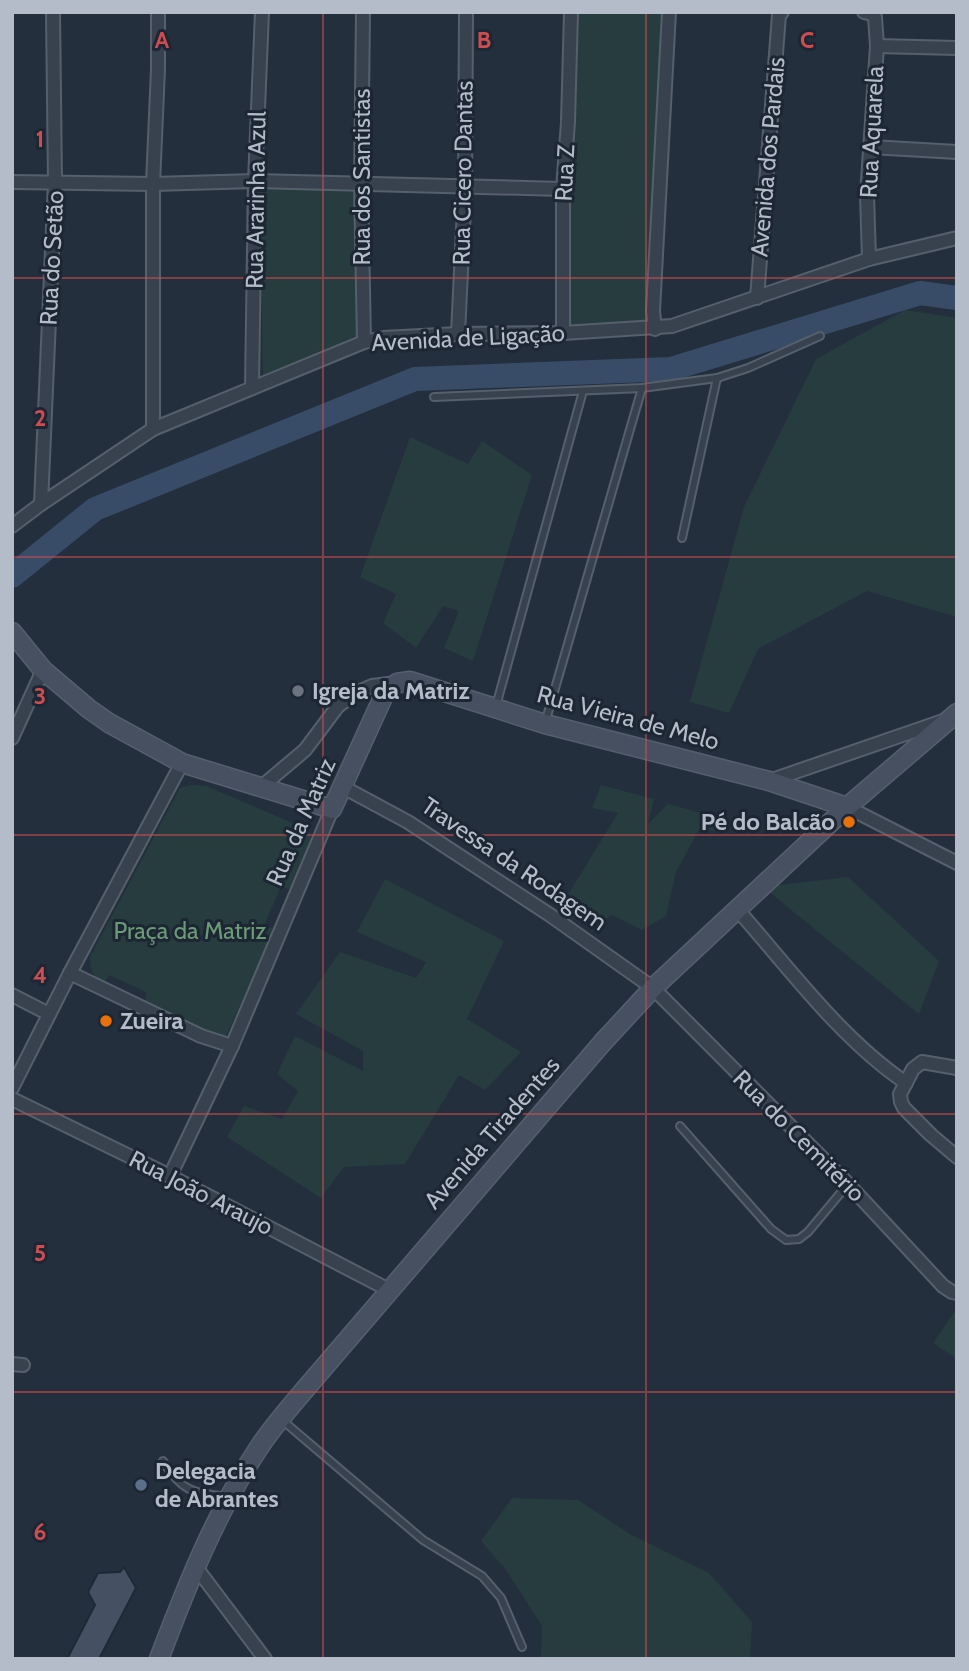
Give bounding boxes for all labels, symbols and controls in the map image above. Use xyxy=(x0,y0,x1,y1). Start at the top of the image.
text: A xyxy=(155,26,170,54)
text: B xyxy=(477,26,491,54)
text: C xyxy=(800,26,814,54)
street label: Avenida dos Pardais xyxy=(744,56,791,258)
street label: Rua Aquarela xyxy=(854,65,889,199)
street label: Rua Cicero Dantas xyxy=(446,80,479,266)
street label: Rua dos Santistas xyxy=(347,88,376,265)
street label: Rua Ararinha Azul xyxy=(239,111,272,289)
text: 1 xyxy=(36,125,44,153)
street label: Rua Z xyxy=(549,143,581,202)
street label: Rua do Setão xyxy=(33,190,70,326)
street label: Avenida de Ligação xyxy=(370,318,565,357)
text: 2 xyxy=(34,404,46,432)
place label: Igreja da Matriz xyxy=(312,676,470,705)
street label: Rua Vieira de Melo xyxy=(534,679,722,756)
text: 3 xyxy=(34,682,46,710)
marker: Igreja da Matriz xyxy=(290,683,306,699)
street label: Rua da Matriz xyxy=(260,753,342,890)
street label: Travessa da Rodagem xyxy=(416,791,613,936)
place label: Pé do Balcão xyxy=(701,807,835,836)
marker: Pé do Balcão xyxy=(841,814,857,830)
park label: Praça da Matriz xyxy=(113,916,267,945)
text: 4 xyxy=(33,961,47,989)
place label: Zueira xyxy=(120,1006,184,1035)
marker: Zueira xyxy=(98,1013,114,1029)
street label: Avenida Tiradentes xyxy=(418,1051,566,1215)
street label: Rua do Cemitério xyxy=(727,1064,871,1208)
street label: Rua João Araujo xyxy=(125,1144,278,1241)
text: 5 xyxy=(34,1239,46,1267)
place label: Delegacia de Abrantes xyxy=(155,1456,279,1513)
marker: Delegacia de Abrantes xyxy=(133,1477,149,1493)
text: 6 xyxy=(34,1518,46,1546)

